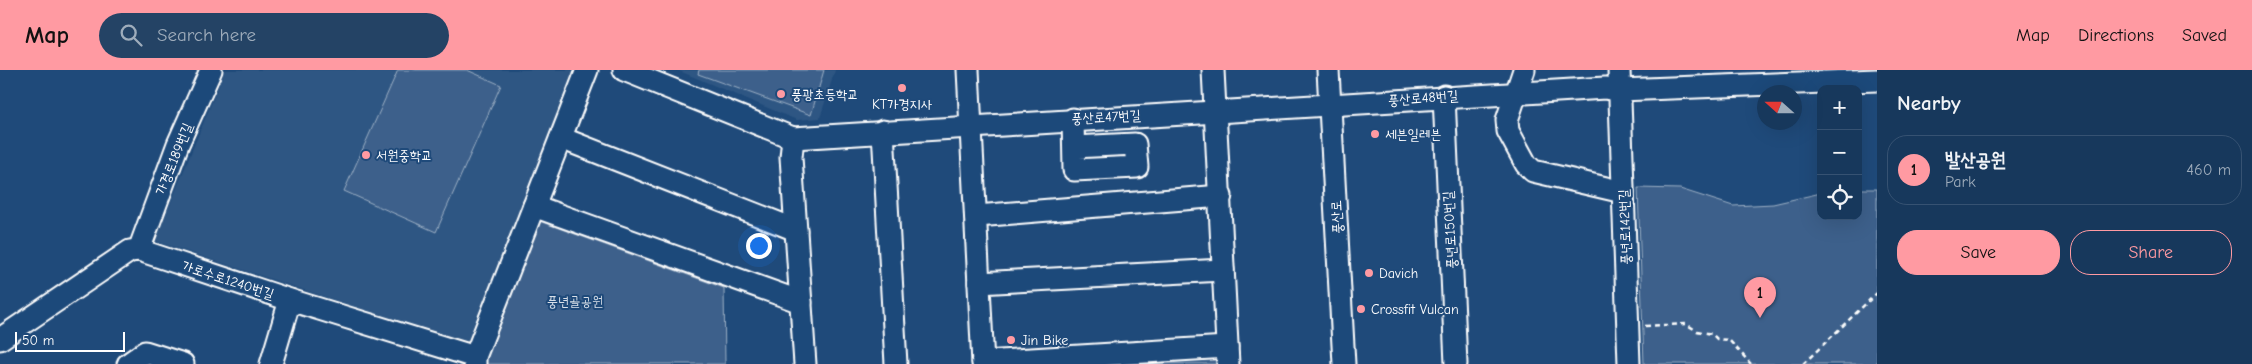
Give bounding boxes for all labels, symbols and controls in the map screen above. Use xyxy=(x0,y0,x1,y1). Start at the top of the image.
search box xyxy=(99,13,449,58)
text: Map xyxy=(25,21,69,49)
icon: search xyxy=(117,21,145,49)
text: Search here xyxy=(157,24,256,46)
text: Map xyxy=(2016,25,2050,46)
text: Directions xyxy=(2078,25,2154,46)
text: Saved xyxy=(2182,25,2227,46)
marker: KT가경지사 xyxy=(896,82,908,94)
north arrow xyxy=(1757,85,1802,130)
map controls xyxy=(1817,85,1862,220)
button: + xyxy=(1817,85,1862,130)
place label: 풍광초등학교 xyxy=(791,86,859,103)
street label: 풍산로48번길 xyxy=(1387,87,1459,109)
marker: 풍광초등학교 xyxy=(775,88,787,100)
text: Nearby xyxy=(1897,91,1961,115)
place label: KT가경지사 xyxy=(872,96,933,113)
street label: 풍산로47번길 xyxy=(1071,107,1142,127)
street label: 가경로189번길 xyxy=(152,120,196,198)
place label: 세븐일레븐 xyxy=(1385,126,1441,143)
marker: 세븐일레븐 xyxy=(1369,128,1381,140)
button: − xyxy=(1817,130,1862,175)
place label: 서원중학교 xyxy=(376,147,432,164)
marker: 서원중학교 xyxy=(360,149,372,161)
text: 발산공원 xyxy=(1945,149,2006,171)
text: 1 xyxy=(1911,161,1917,179)
text: 460 m xyxy=(2186,161,2231,179)
text: Park xyxy=(1945,173,1976,191)
button: locate xyxy=(1817,175,1862,220)
street label: 풍년로142번길 xyxy=(1615,188,1635,265)
street label: 풍년로150번길 xyxy=(1439,190,1461,269)
street label: 풍산로 xyxy=(1328,200,1346,234)
button: Save xyxy=(1897,230,2060,275)
button: Share xyxy=(2070,230,2232,275)
your location xyxy=(746,233,772,259)
street label: 가로수로1240번길 xyxy=(180,257,277,303)
place label: Davich xyxy=(1379,265,1418,282)
marker: Davich xyxy=(1363,267,1375,279)
pin: 1 xyxy=(1744,277,1776,318)
park label: 풍년골공원 xyxy=(547,293,603,310)
place label: Crossfit Vulcan xyxy=(1371,301,1459,318)
marker: Crossfit Vulcan xyxy=(1355,303,1367,315)
scale bar xyxy=(15,329,125,352)
text: 50 m xyxy=(22,332,54,349)
place label: Jin Bike xyxy=(1021,332,1068,349)
marker: Jin Bike xyxy=(1005,334,1017,346)

